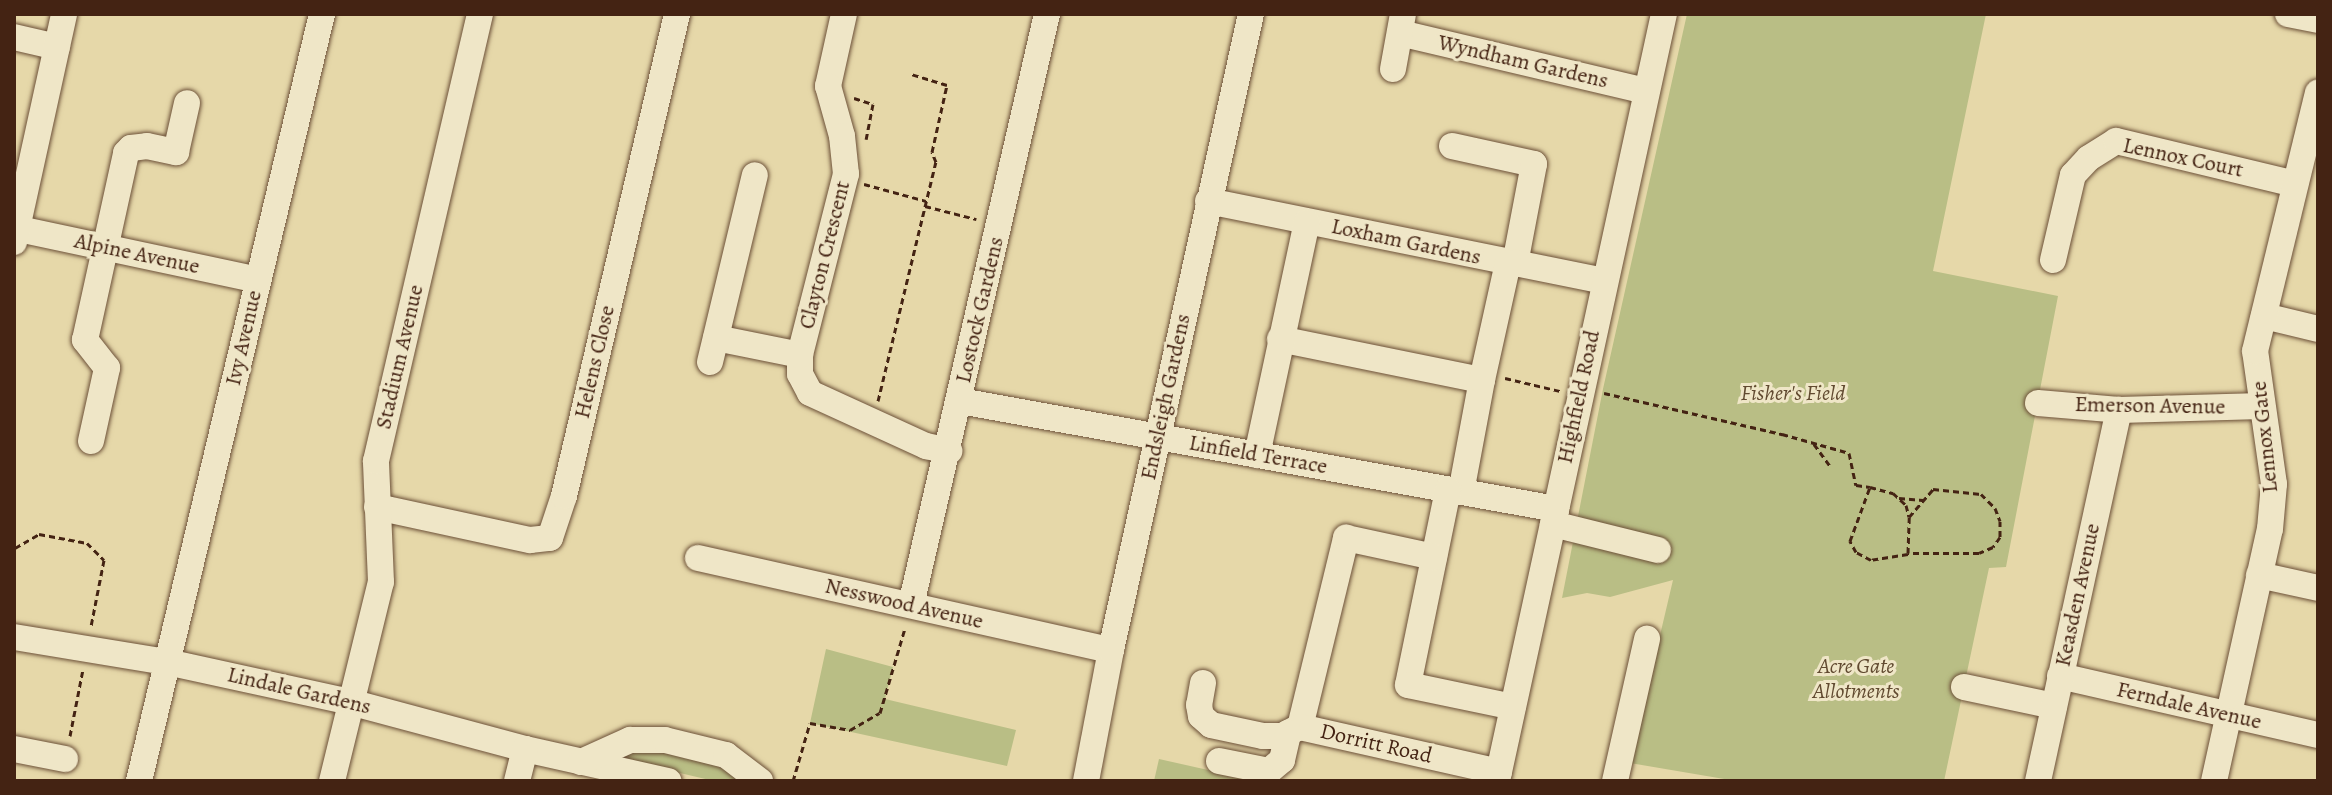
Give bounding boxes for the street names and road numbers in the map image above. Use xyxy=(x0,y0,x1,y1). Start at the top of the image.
street label: Wyndham Gardens xyxy=(1435,30,1611,94)
street label: Lennox Court xyxy=(2120,132,2246,184)
street label: Clayton Crescent xyxy=(794,178,856,332)
street label: Loxham Gardens xyxy=(1329,213,1483,271)
street label: Alpine Avenue xyxy=(72,228,202,280)
street label: Lostock Gardens xyxy=(950,234,1010,386)
street label: Stadium Avenue xyxy=(371,282,429,432)
street label: Ivy Avenue xyxy=(220,288,268,388)
street label: Helens Close xyxy=(569,303,621,421)
street label: Endsleigh Gardens xyxy=(1136,312,1196,482)
street label: Highfield Road xyxy=(1552,328,1606,466)
street label: Lennox Gate xyxy=(2246,380,2284,494)
street label: Emerson Avenue xyxy=(2074,391,2226,421)
street label: Linfield Terrace xyxy=(1187,430,1329,480)
street label: Keasden Avenue xyxy=(2050,521,2106,669)
street label: Nesswood Avenue xyxy=(822,573,986,635)
street label: Lindale Gardens xyxy=(225,662,373,720)
street label: Ferndale Avenue xyxy=(2114,677,2264,735)
street label: Dorritt Road xyxy=(1317,718,1435,770)

